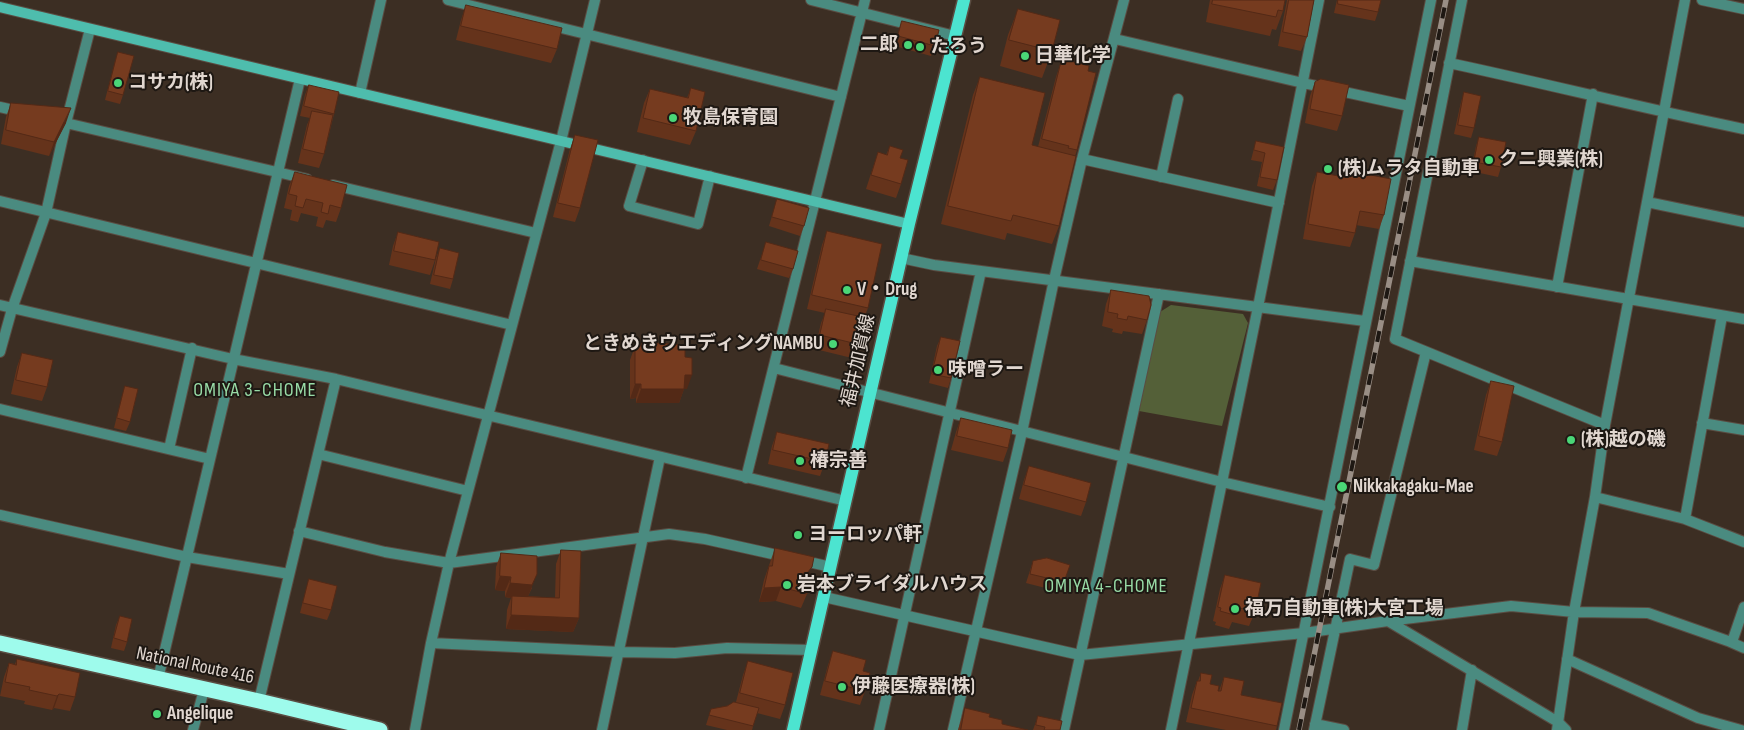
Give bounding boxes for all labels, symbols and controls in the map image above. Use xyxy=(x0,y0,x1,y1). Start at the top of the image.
place label: 二郎 xyxy=(860,34,898,56)
place label: たろう xyxy=(930,36,987,58)
marker: 二郎 xyxy=(902,39,914,51)
marker: たろう xyxy=(914,41,926,53)
place label: 日華化学 xyxy=(1035,45,1111,67)
marker: 日華化学 xyxy=(1019,50,1031,62)
place label: コサカ(株) xyxy=(128,72,213,94)
marker: コサカ(株) xyxy=(112,77,124,89)
place label: 牧島保育園 xyxy=(683,107,778,129)
marker: 牧島保育園 xyxy=(667,112,679,124)
place label: クニ興業(株) xyxy=(1499,149,1603,171)
marker: クニ興業(株) xyxy=(1483,154,1495,166)
place label: (株)ムラタ自動車 xyxy=(1338,158,1480,180)
marker: (株)ムラタ自動車 xyxy=(1322,163,1334,175)
place label: V・Drug xyxy=(857,279,917,301)
marker: V・Drug xyxy=(841,284,853,296)
street label: 福井加賀線 xyxy=(837,312,881,410)
place label: ときめきウエディングNAMBU xyxy=(583,333,823,355)
marker: ときめきウエディングNAMBU xyxy=(827,338,839,350)
place label: 味噌ラー xyxy=(948,359,1024,381)
marker: 味噌ラー xyxy=(932,364,944,376)
district label: OMIYA 3-CHOME xyxy=(192,379,318,403)
place label: (株)越の磯 xyxy=(1581,429,1666,451)
marker: (株)越の磯 xyxy=(1565,434,1577,446)
place label: 椿宗善 xyxy=(810,450,867,472)
marker: 椿宗善 xyxy=(794,455,806,467)
place label: Nikkakagaku-Mae xyxy=(1353,476,1474,498)
marker: Nikkakagaku-Mae xyxy=(1335,480,1349,494)
place label: ヨーロッパ軒 xyxy=(808,524,922,546)
marker: ヨーロッパ軒 xyxy=(792,529,804,541)
place label: 岩本ブライダルハウス xyxy=(797,574,987,596)
district label: OMIYA 4-CHOME xyxy=(1043,575,1169,599)
marker: 岩本ブライダルハウス xyxy=(781,579,793,591)
place label: 福万自動車(株)大宮工場 xyxy=(1245,598,1444,620)
marker: 福万自動車(株)大宮工場 xyxy=(1229,603,1241,615)
street label: National Route 416 xyxy=(134,642,256,690)
place label: 伊藤医療器(株) xyxy=(852,676,975,698)
marker: 伊藤医療器(株) xyxy=(836,681,848,693)
place label: Angelique xyxy=(167,703,233,725)
marker: Angelique xyxy=(151,708,163,720)

